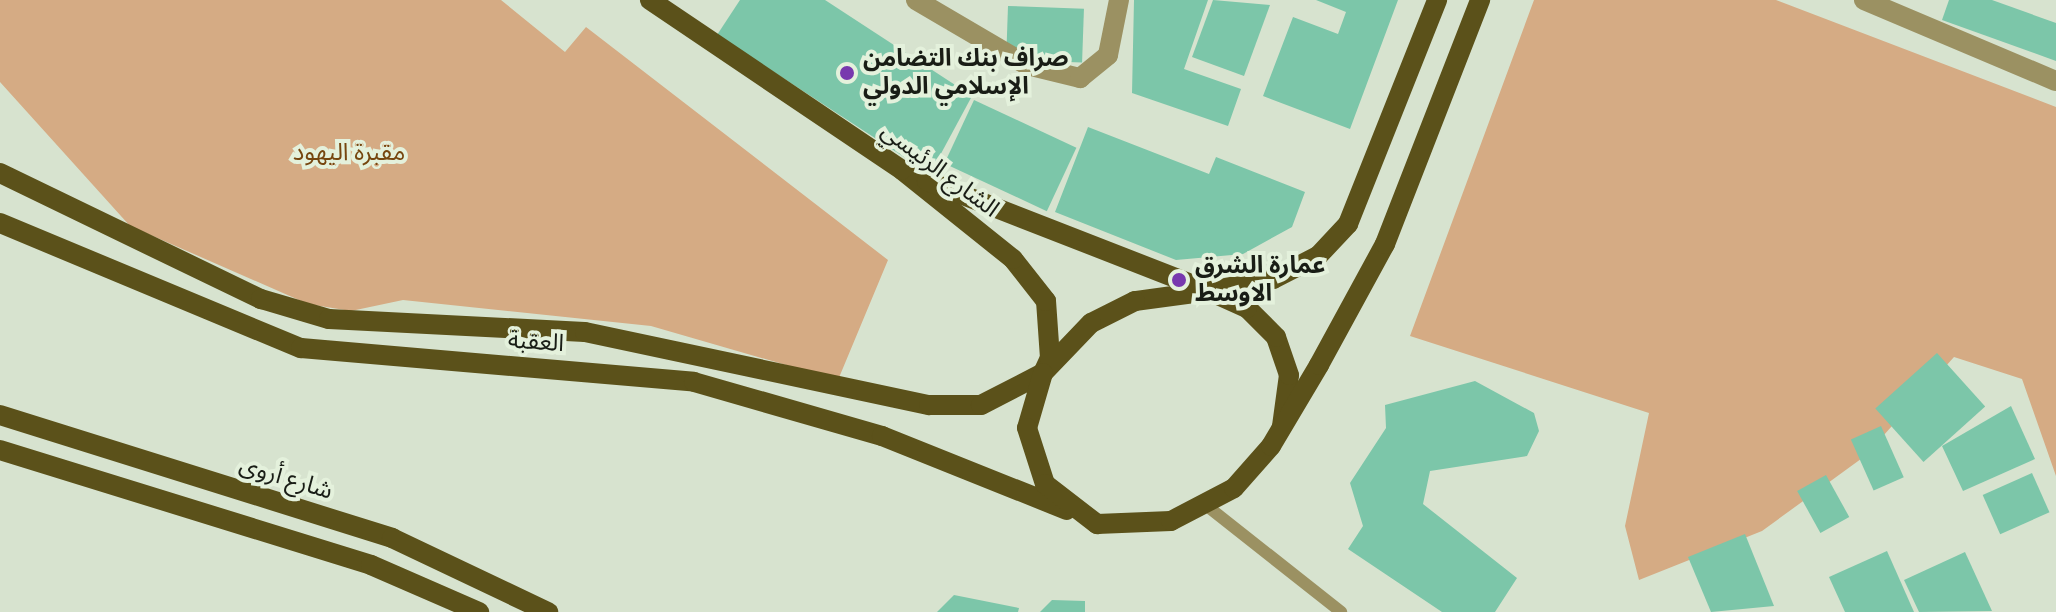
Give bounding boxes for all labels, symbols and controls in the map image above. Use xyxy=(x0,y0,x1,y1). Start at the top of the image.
place label: صراف بنك التضامن الإسلامي الدولي xyxy=(863,45,1069,101)
marker: صراف بنك التضامن الإسلامي الدولي xyxy=(838,64,856,82)
street label: الشارع الرئيسي xyxy=(875,116,1005,224)
park label: مقبرة اليهود xyxy=(293,139,405,167)
place label: عمارة الشرق الاوسط xyxy=(1195,252,1325,308)
marker: عمارة الشرق الاوسط xyxy=(1170,271,1188,289)
street label: العقبة xyxy=(507,326,565,358)
street label: شارع أروى xyxy=(236,450,336,506)

